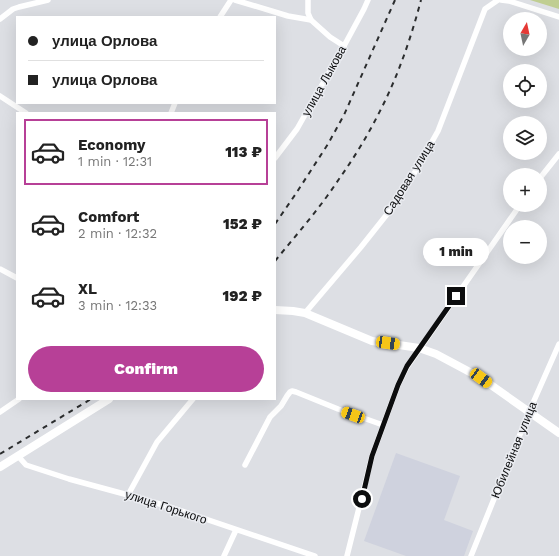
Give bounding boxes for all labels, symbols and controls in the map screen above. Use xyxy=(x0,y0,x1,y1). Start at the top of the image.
north arrow xyxy=(503,12,547,56)
map controls xyxy=(503,12,547,264)
text: улица Орлова xyxy=(52,32,157,50)
street label: улица Лыкова xyxy=(299,43,349,119)
button: locate xyxy=(503,64,547,108)
text: улица Орлова xyxy=(52,71,157,89)
button: layers xyxy=(503,116,547,160)
icon: car xyxy=(30,134,66,170)
text: Economy xyxy=(78,136,145,154)
street label: Садовая улица xyxy=(380,138,438,218)
text: 113 ₽ xyxy=(225,143,262,161)
text: 1 min · 12:31 xyxy=(78,154,152,169)
button: + xyxy=(503,168,547,212)
icon: car xyxy=(30,206,66,242)
text: Comfort xyxy=(78,208,139,226)
text: 152 ₽ xyxy=(223,215,262,233)
button: − xyxy=(503,220,547,264)
text: 2 min · 12:32 xyxy=(78,226,157,241)
callout: 1 min xyxy=(423,238,489,266)
text: 1 min xyxy=(439,244,473,259)
icon: car xyxy=(30,278,66,314)
text: XL xyxy=(78,280,97,298)
text: 192 ₽ xyxy=(223,287,262,305)
route end xyxy=(447,287,465,305)
text: 3 min · 12:33 xyxy=(78,298,157,313)
car xyxy=(375,335,401,351)
button: Confirm xyxy=(28,346,264,392)
car xyxy=(468,366,494,390)
street label: Юбилейная улица xyxy=(488,399,540,500)
car xyxy=(340,405,366,425)
street label: улица Горького xyxy=(123,487,209,527)
route start xyxy=(353,490,371,508)

